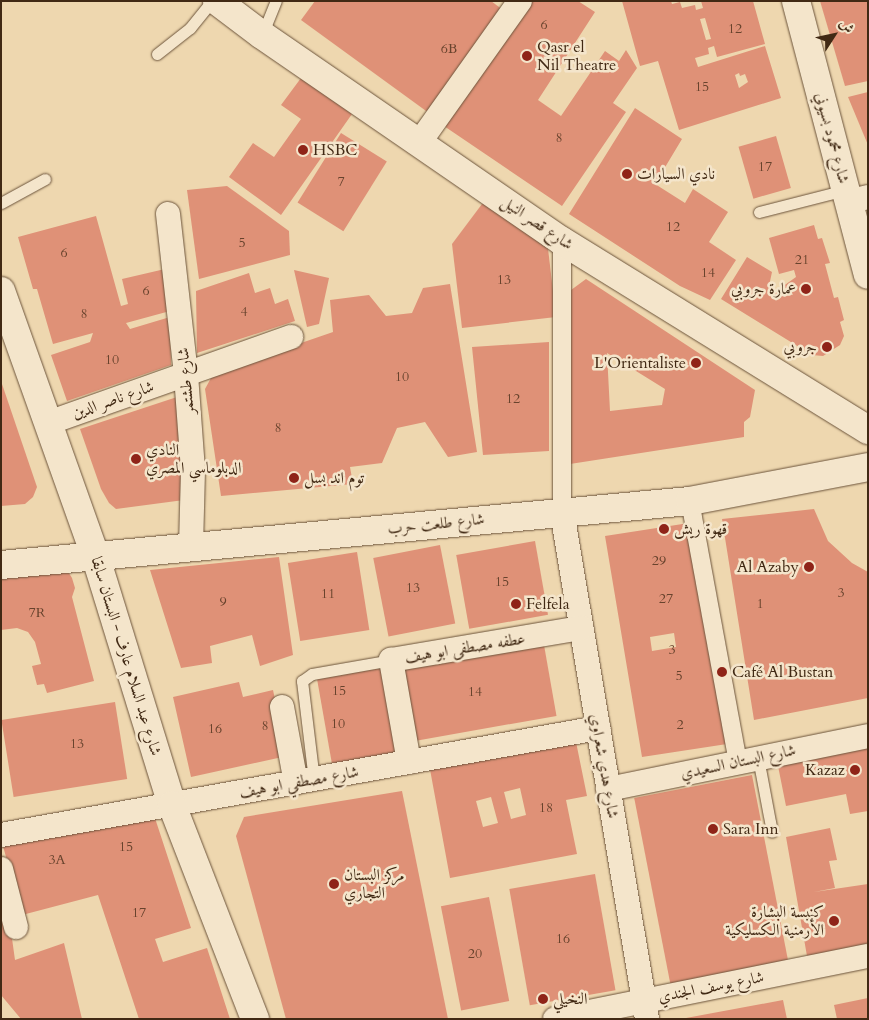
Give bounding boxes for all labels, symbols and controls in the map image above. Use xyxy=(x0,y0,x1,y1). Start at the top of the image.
north arrow xyxy=(809,10,859,60)
text: ش xyxy=(835,15,858,37)
house number: 6 xyxy=(540,17,548,33)
house number: 12 xyxy=(728,21,742,37)
place label: Qasr el Nil Theatre xyxy=(537,37,616,75)
house number: 6B xyxy=(441,41,457,57)
marker: Qasr el Nil Theatre xyxy=(521,50,533,62)
house number: 15 xyxy=(695,79,709,95)
street label: شارع محمود بسيوني xyxy=(811,90,853,186)
house number: 8 xyxy=(555,130,563,146)
place label: HSBC xyxy=(313,140,358,160)
marker: HSBC xyxy=(297,144,309,156)
house number: 17 xyxy=(758,159,772,175)
place label: نادي السيارات xyxy=(637,164,715,184)
marker: نادي السيارات xyxy=(621,168,633,180)
house number: 7 xyxy=(337,174,345,190)
street label: شارع قصر النيل xyxy=(497,192,577,254)
house number: 12 xyxy=(666,219,680,235)
house number: 5 xyxy=(238,235,246,251)
house number: 6 xyxy=(60,245,68,261)
house number: 21 xyxy=(795,252,809,268)
house number: 14 xyxy=(701,265,715,281)
house number: 13 xyxy=(497,272,511,288)
place label: عمارة جروبي xyxy=(731,279,796,299)
house number: 6 xyxy=(142,283,150,299)
marker: عمارة جروبي xyxy=(800,283,812,295)
house number: 4 xyxy=(240,304,248,320)
house number: 8 xyxy=(80,306,88,322)
place label: جروبي xyxy=(783,337,817,357)
marker: جروبي xyxy=(821,341,833,353)
street label: شارع طشتمر xyxy=(174,347,198,415)
house number: 10 xyxy=(105,352,119,368)
place label: L'Orientaliste xyxy=(594,353,686,373)
marker: L'Orientaliste xyxy=(690,357,702,369)
house number: 10 xyxy=(395,369,409,385)
street label: شارع ناصر الدين xyxy=(70,377,156,423)
house number: 12 xyxy=(506,391,520,407)
house number: 8 xyxy=(274,420,282,436)
place label: النادي الدبلوماسي المصري xyxy=(146,440,241,478)
marker: النادي الدبلوماسي المصري xyxy=(130,453,142,465)
place label: توم اند بسل xyxy=(304,468,364,488)
marker: توم اند بسل xyxy=(288,472,300,484)
street label: شارع طلعت حرب xyxy=(387,509,485,539)
place label: قهوة ريش xyxy=(674,519,727,539)
marker: قهوة ريش xyxy=(658,523,670,535)
house number: 29 xyxy=(652,553,666,569)
street label: شارع عبد السلام عارف - البستان سابقا xyxy=(87,554,165,758)
place label: Al Azaby xyxy=(737,557,799,577)
marker: Al Azaby xyxy=(803,561,815,573)
house number: 15 xyxy=(495,574,509,590)
house number: 13 xyxy=(406,580,420,596)
house number: 3 xyxy=(837,585,845,601)
house number: 11 xyxy=(321,586,335,602)
house number: 27 xyxy=(659,591,673,607)
house number: 9 xyxy=(219,594,227,610)
place label: Felfela xyxy=(526,594,570,614)
house number: 1 xyxy=(756,596,764,612)
marker: Felfela xyxy=(510,598,522,610)
house number: 7R xyxy=(29,605,45,621)
street label: عطفه مصطفى ابو هيف xyxy=(403,629,527,667)
house number: 3 xyxy=(668,642,676,658)
place label: Café Al Bustan xyxy=(732,662,833,682)
marker: Café Al Bustan xyxy=(716,666,728,678)
house number: 5 xyxy=(675,668,683,684)
house number: 15 xyxy=(332,683,346,699)
house number: 14 xyxy=(468,684,482,700)
street label: شارع هدي شعراوي xyxy=(585,712,623,820)
house number: 10 xyxy=(331,716,345,732)
house number: 2 xyxy=(676,717,684,733)
house number: 8 xyxy=(261,718,269,734)
house number: 16 xyxy=(208,721,222,737)
house number: 13 xyxy=(70,736,84,752)
street label: شارع البستان السعيدي xyxy=(679,740,797,784)
place label: Kazaz xyxy=(805,760,845,780)
street label: شارع مصطفي ابو هيف xyxy=(238,762,360,802)
marker: Kazaz xyxy=(849,764,861,776)
house number: 18 xyxy=(539,800,553,816)
place label: Sara Inn xyxy=(723,819,779,839)
marker: Sara Inn xyxy=(707,823,719,835)
house number: 15 xyxy=(119,839,133,855)
house number: 3A xyxy=(48,852,66,868)
place label: مركز البستان التجاري xyxy=(344,865,405,903)
marker: مركز البستان التجاري xyxy=(328,878,340,890)
place label: كنيسة البشارة الأرمنية الكسليكية xyxy=(725,902,824,940)
house number: 17 xyxy=(132,905,146,921)
marker: كنيسة البشارة الأرمنية الكسليكية xyxy=(828,915,840,927)
house number: 16 xyxy=(556,931,570,947)
house number: 20 xyxy=(468,946,482,962)
street label: شارع يوسف الجندي xyxy=(656,967,766,1007)
place label: النخيلي xyxy=(553,989,587,1009)
marker: النخيلي xyxy=(537,993,549,1005)

